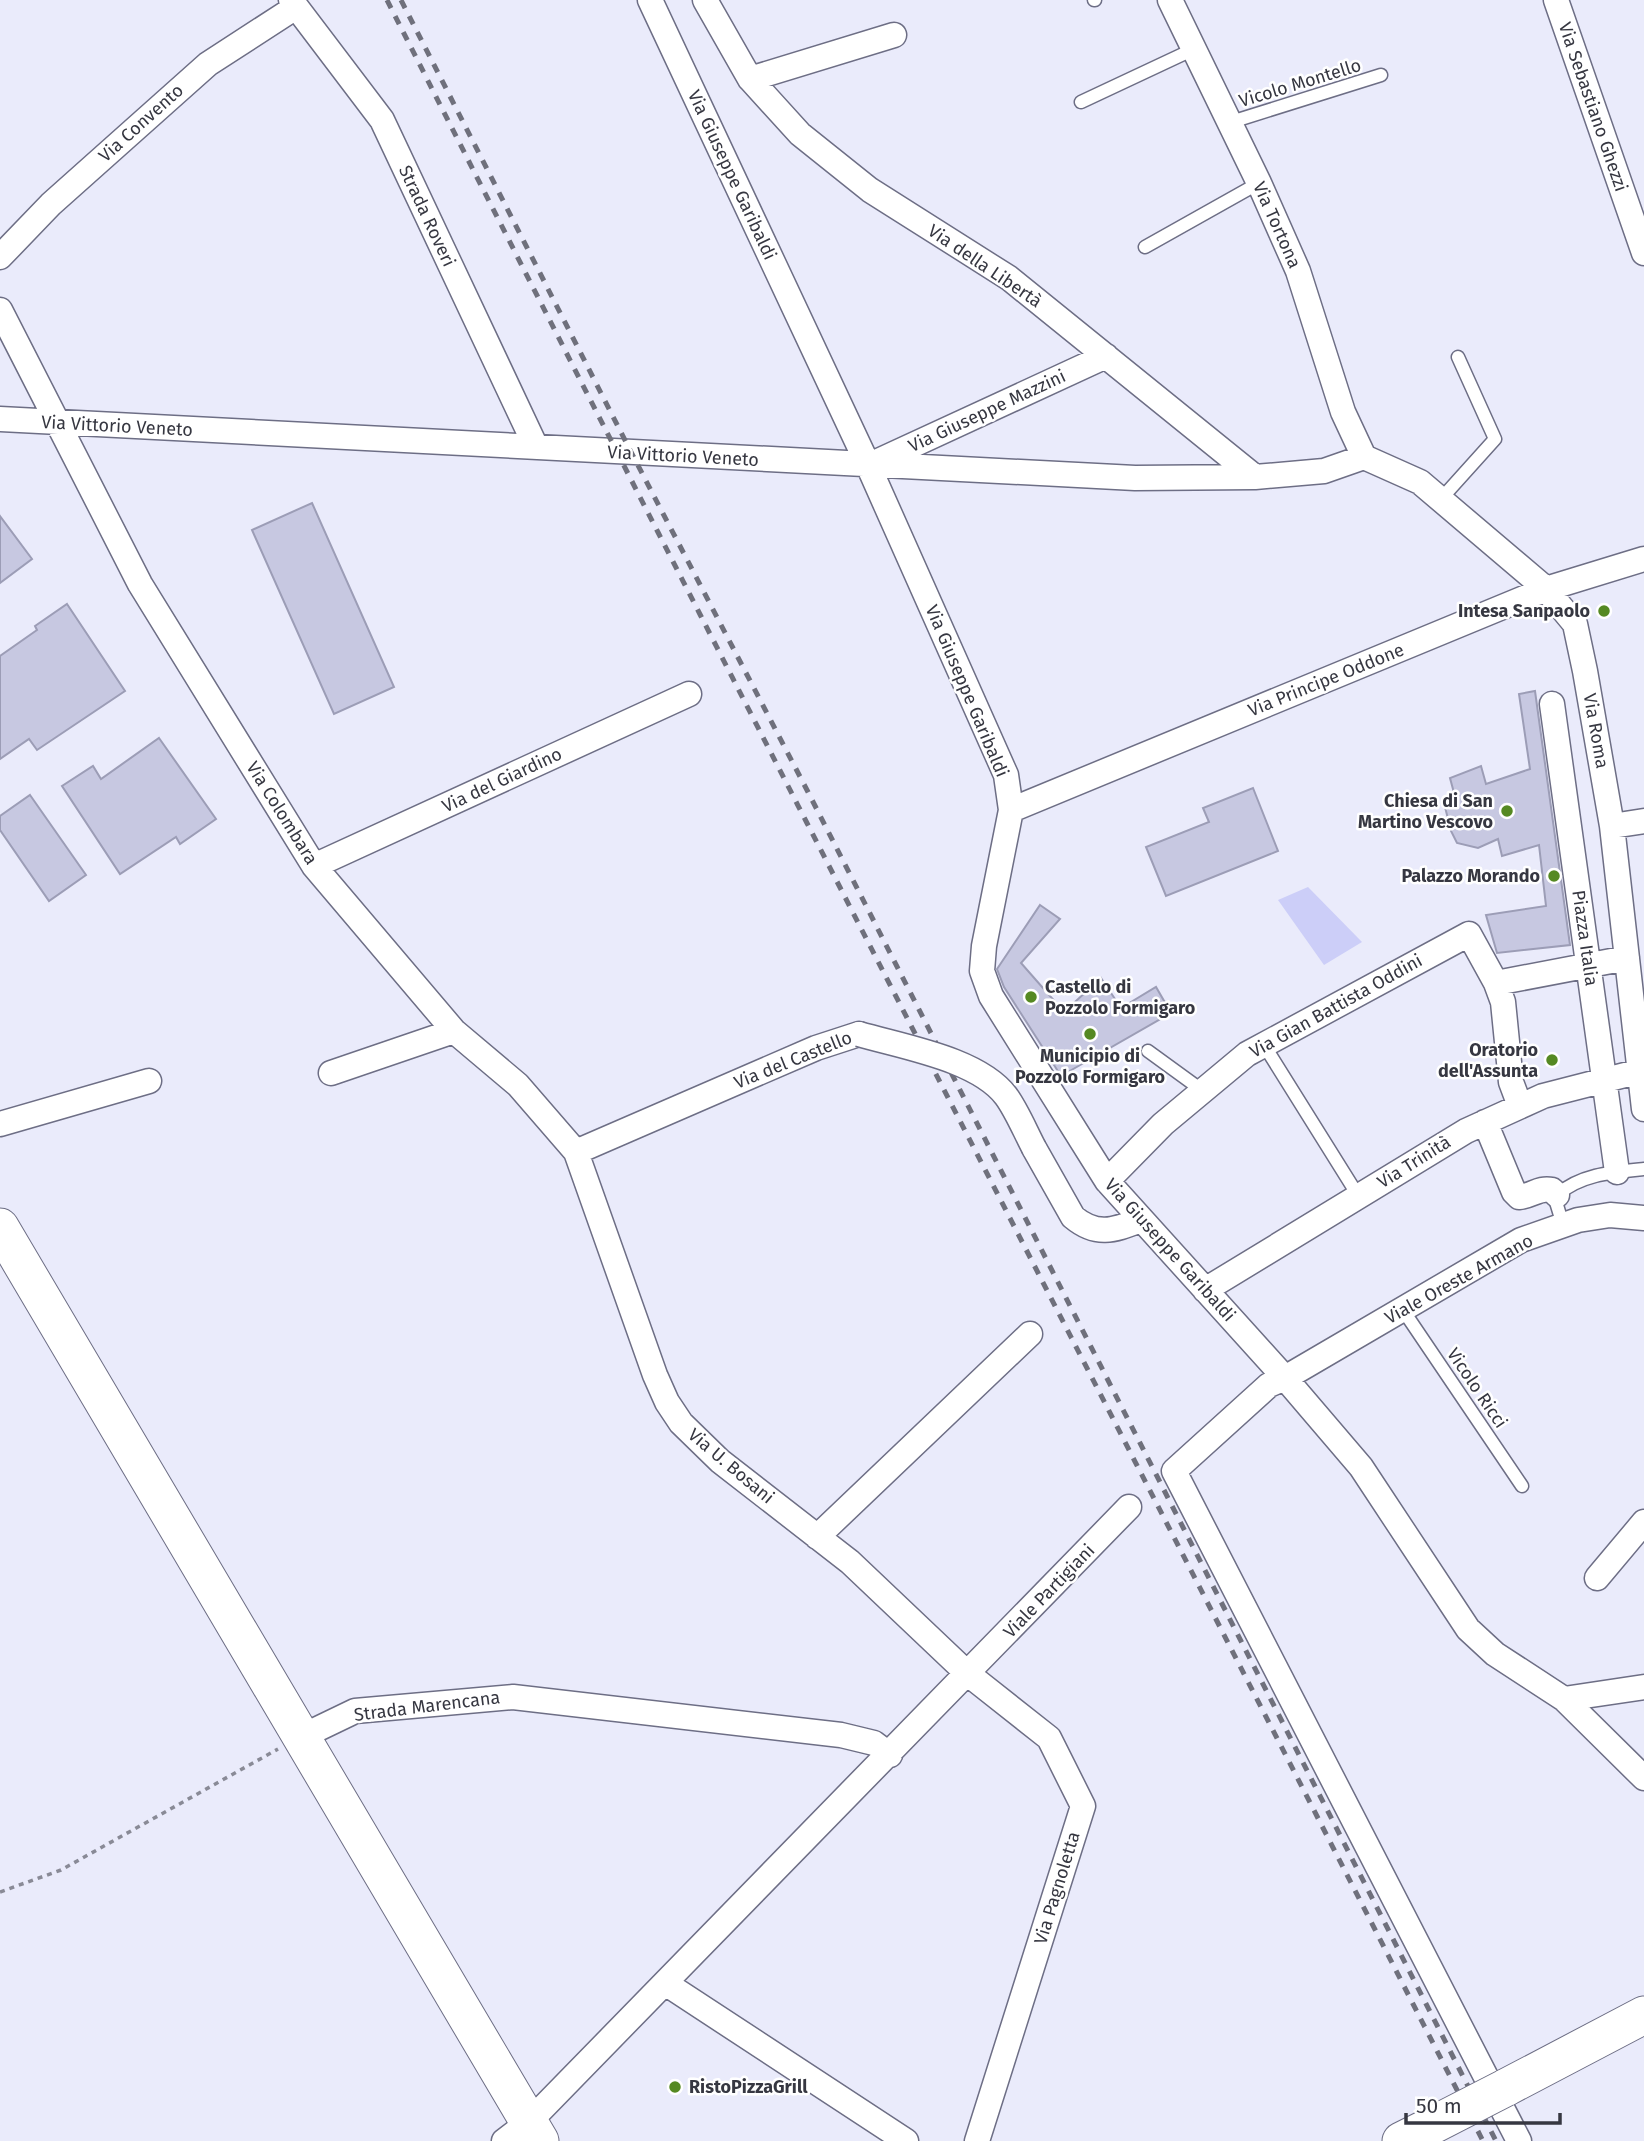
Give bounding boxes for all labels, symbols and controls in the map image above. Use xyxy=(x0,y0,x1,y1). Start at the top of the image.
street label: Via Sebastiano Ghezzi xyxy=(1554,20,1632,194)
street label: Vicolo Montello xyxy=(1236,54,1364,112)
street label: Via Convento xyxy=(94,79,188,167)
street label: Via Giuseppe Garibaldi xyxy=(683,86,781,264)
street label: Strada Roveri xyxy=(394,162,460,270)
street label: Via Tortona xyxy=(1248,178,1306,272)
street label: Via della Libertà xyxy=(924,220,1046,312)
street label: Via Giuseppe Mazzini xyxy=(905,365,1069,457)
street label: Via Vittorio Veneto xyxy=(41,411,193,441)
street label: Via Vittorio Veneto xyxy=(607,441,759,471)
place label: Intesa Sanpaolo xyxy=(1458,600,1590,622)
street label: Via Giuseppe Garibaldi xyxy=(921,602,1013,780)
marker: Intesa Sanpaolo xyxy=(1596,603,1612,619)
street label: Via Principe Oddone xyxy=(1245,639,1407,721)
street label: Via Roma xyxy=(1579,692,1613,770)
street label: Via del Giardino xyxy=(439,743,565,817)
street label: Via Colombara xyxy=(242,757,322,869)
place label: Chiesa di San Martino Vescovo xyxy=(1358,790,1493,833)
marker: Chiesa di San Martino Vescovo xyxy=(1499,803,1515,819)
place label: Palazzo Morando xyxy=(1401,865,1540,887)
marker: Palazzo Morando xyxy=(1546,868,1562,884)
street label: Piazza Italia xyxy=(1567,889,1603,987)
street label: Via Gian Battista Oddini xyxy=(1246,949,1426,1063)
place label: Castello di Pozzolo Formigaro xyxy=(1045,976,1195,1019)
marker: Castello di Pozzolo Formigaro xyxy=(1023,989,1039,1005)
street label: Via del Castello xyxy=(731,1026,855,1094)
marker: Municipio di Pozzolo Formigaro xyxy=(1082,1026,1098,1042)
place label: Oratorio dell'Assunta xyxy=(1438,1039,1538,1082)
place label: Municipio di Pozzolo Formigaro xyxy=(1015,1045,1165,1088)
marker: Oratorio dell'Assunta xyxy=(1544,1052,1560,1068)
street label: Via Trinità xyxy=(1373,1131,1455,1193)
street label: Via Giuseppe Garibaldi xyxy=(1100,1174,1240,1326)
street label: Viale Oreste Armano xyxy=(1381,1229,1537,1329)
street label: Vicolo Ricci xyxy=(1442,1344,1512,1432)
street label: Via U. Bosani xyxy=(683,1424,779,1508)
street label: Viale Partigiani xyxy=(999,1539,1099,1643)
street label: Strada Marencana xyxy=(353,1686,501,1726)
street label: Via Pagnoletta xyxy=(1029,1829,1085,1947)
place label: RistoPizzaGrill xyxy=(689,2076,808,2098)
marker: RistoPizzaGrill xyxy=(667,2079,683,2095)
scale bar xyxy=(1406,2082,1560,2126)
text: 50 m xyxy=(1416,2093,1462,2119)

